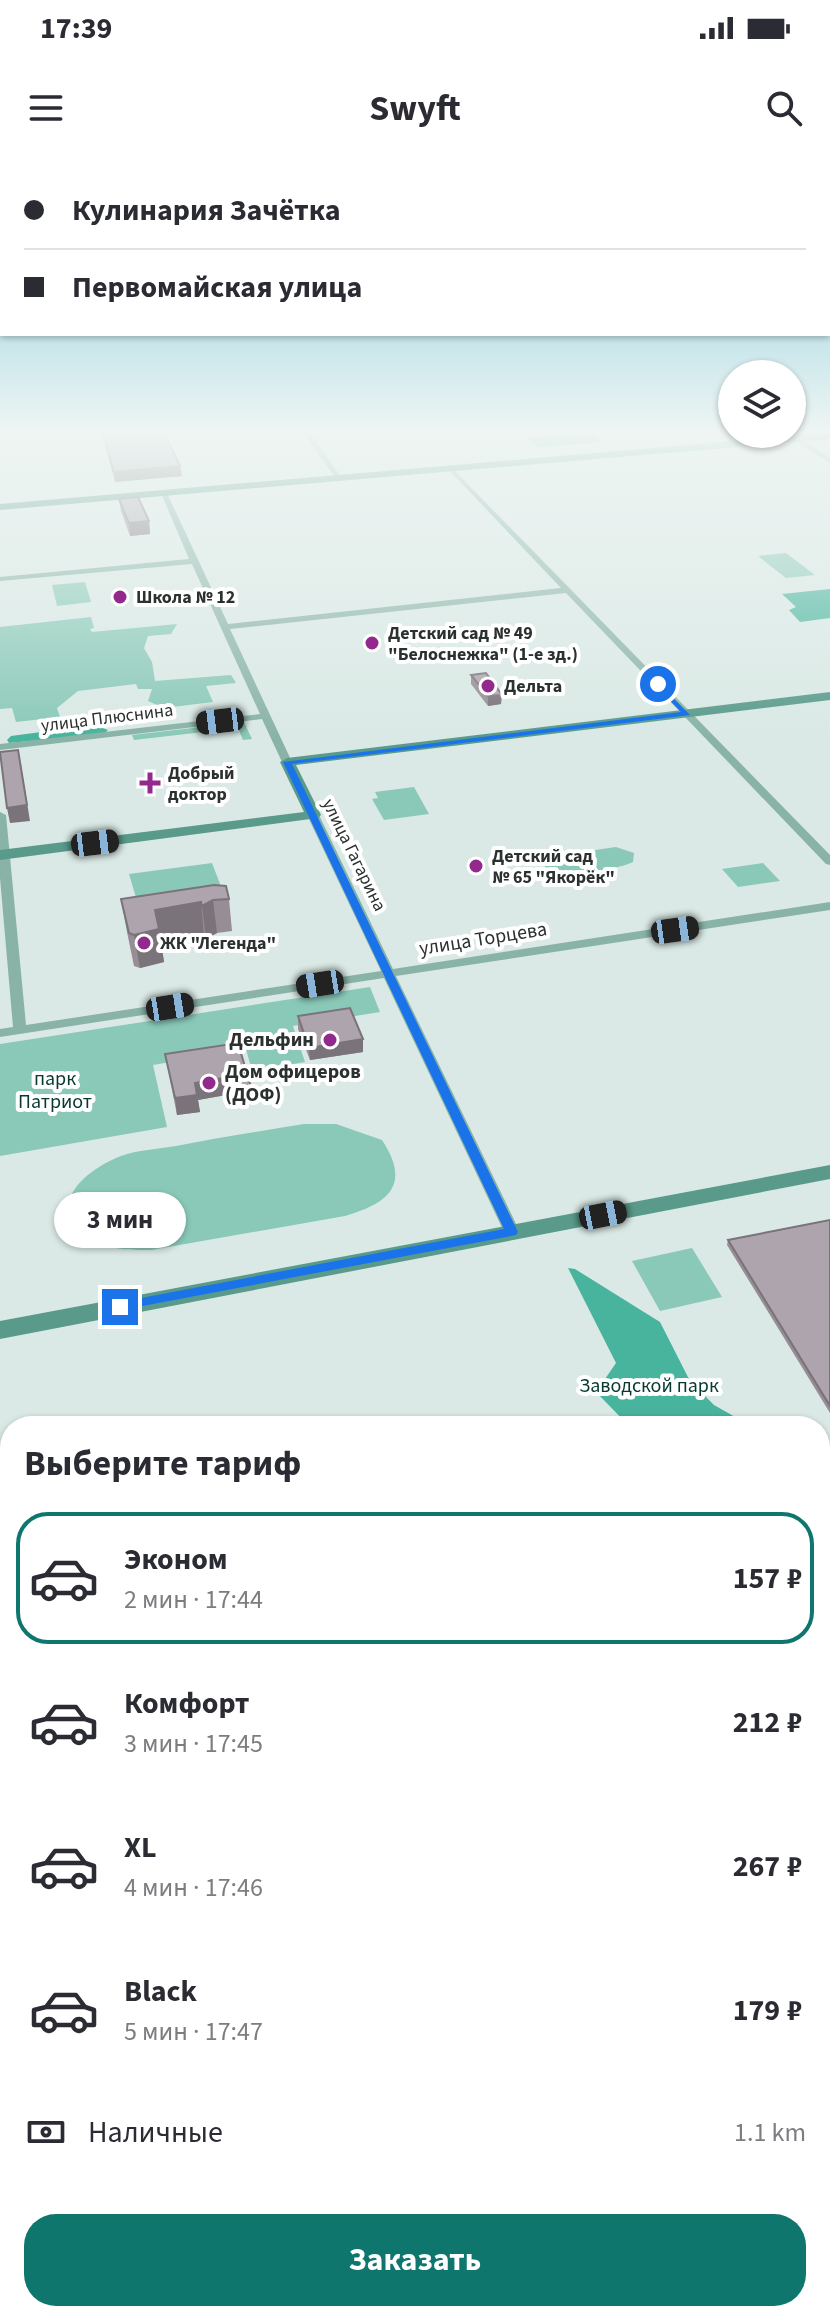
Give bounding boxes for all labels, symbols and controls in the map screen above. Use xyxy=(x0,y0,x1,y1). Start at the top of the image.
text: 17:39 xyxy=(40,7,112,50)
text: Swyft xyxy=(369,83,461,134)
icon: menu xyxy=(24,86,68,130)
icon: search xyxy=(762,86,806,130)
text: Кулинария Зачётка xyxy=(72,189,341,232)
text: Первомайская улица xyxy=(72,266,362,309)
map controls xyxy=(718,360,806,448)
button: layers xyxy=(718,360,806,448)
place label: Школа № 12 xyxy=(136,585,235,610)
marker: Школа № 12 xyxy=(111,588,129,606)
place label: Детский сад № 49 "Белоснежка" (1-е зд.) xyxy=(388,621,578,667)
marker: Детский сад № 49 "Белоснежка" (1-е зд.) xyxy=(363,634,381,652)
route start xyxy=(640,666,676,702)
place label: Дельта xyxy=(504,674,562,699)
marker: Дельта xyxy=(479,677,497,695)
street label: улица Плюснина xyxy=(40,697,174,739)
car xyxy=(195,706,245,736)
place label: Добрый доктор xyxy=(168,761,235,807)
marker: Добрый доктор xyxy=(139,772,161,794)
street label: улица Гагарина xyxy=(316,795,392,915)
car xyxy=(70,828,120,858)
place label: Детский сад № 65 "Якорёк" xyxy=(492,844,615,890)
marker: Детский сад № 65 "Якорёк" xyxy=(467,857,485,875)
street label: улица Торцева xyxy=(417,915,549,963)
car xyxy=(650,915,700,945)
place label: ЖК "Легенда" xyxy=(160,931,276,956)
marker: ЖК "Легенда" xyxy=(135,934,153,952)
car xyxy=(294,968,346,1000)
car xyxy=(144,991,196,1023)
place label: Дельфин xyxy=(229,1026,314,1054)
marker: Дельфин xyxy=(321,1031,339,1049)
place label: Дом офицеров (ДОФ) xyxy=(225,1058,361,1109)
park label: парк Патриот xyxy=(18,1065,92,1116)
marker: Дом офицеров (ДОФ) xyxy=(200,1074,218,1092)
callout: 3 мин xyxy=(54,1191,186,1247)
car xyxy=(577,1199,629,1231)
text: 3 мин xyxy=(87,1201,153,1238)
route end xyxy=(102,1289,138,1325)
park label: Заводской парк xyxy=(579,1372,719,1400)
text: Выберите тариф xyxy=(24,1438,301,1489)
text: Эконом xyxy=(124,1538,228,1581)
icon: car xyxy=(28,1542,100,1614)
text: 157 ₽ xyxy=(733,1557,802,1600)
text: 2 мин · 17:44 xyxy=(124,1581,263,1618)
text: Комфорт xyxy=(124,1682,250,1725)
icon: car xyxy=(28,1686,100,1758)
text: 212 ₽ xyxy=(733,1701,802,1744)
text: 3 мин · 17:45 xyxy=(124,1725,263,1762)
text: XL xyxy=(124,1826,157,1869)
icon: car xyxy=(28,1830,100,1902)
text: 267 ₽ xyxy=(733,1845,802,1888)
text: 4 мин · 17:46 xyxy=(124,1869,263,1906)
text: Black xyxy=(124,1970,197,2013)
icon: car xyxy=(28,1974,100,2046)
text: 179 ₽ xyxy=(733,1989,802,2032)
text: 5 мин · 17:47 xyxy=(124,2013,263,2050)
icon: cash xyxy=(24,2110,68,2154)
text: Наличные xyxy=(88,2111,223,2154)
text: 1.1 km xyxy=(734,2114,806,2151)
button: Заказать xyxy=(24,2214,806,2306)

